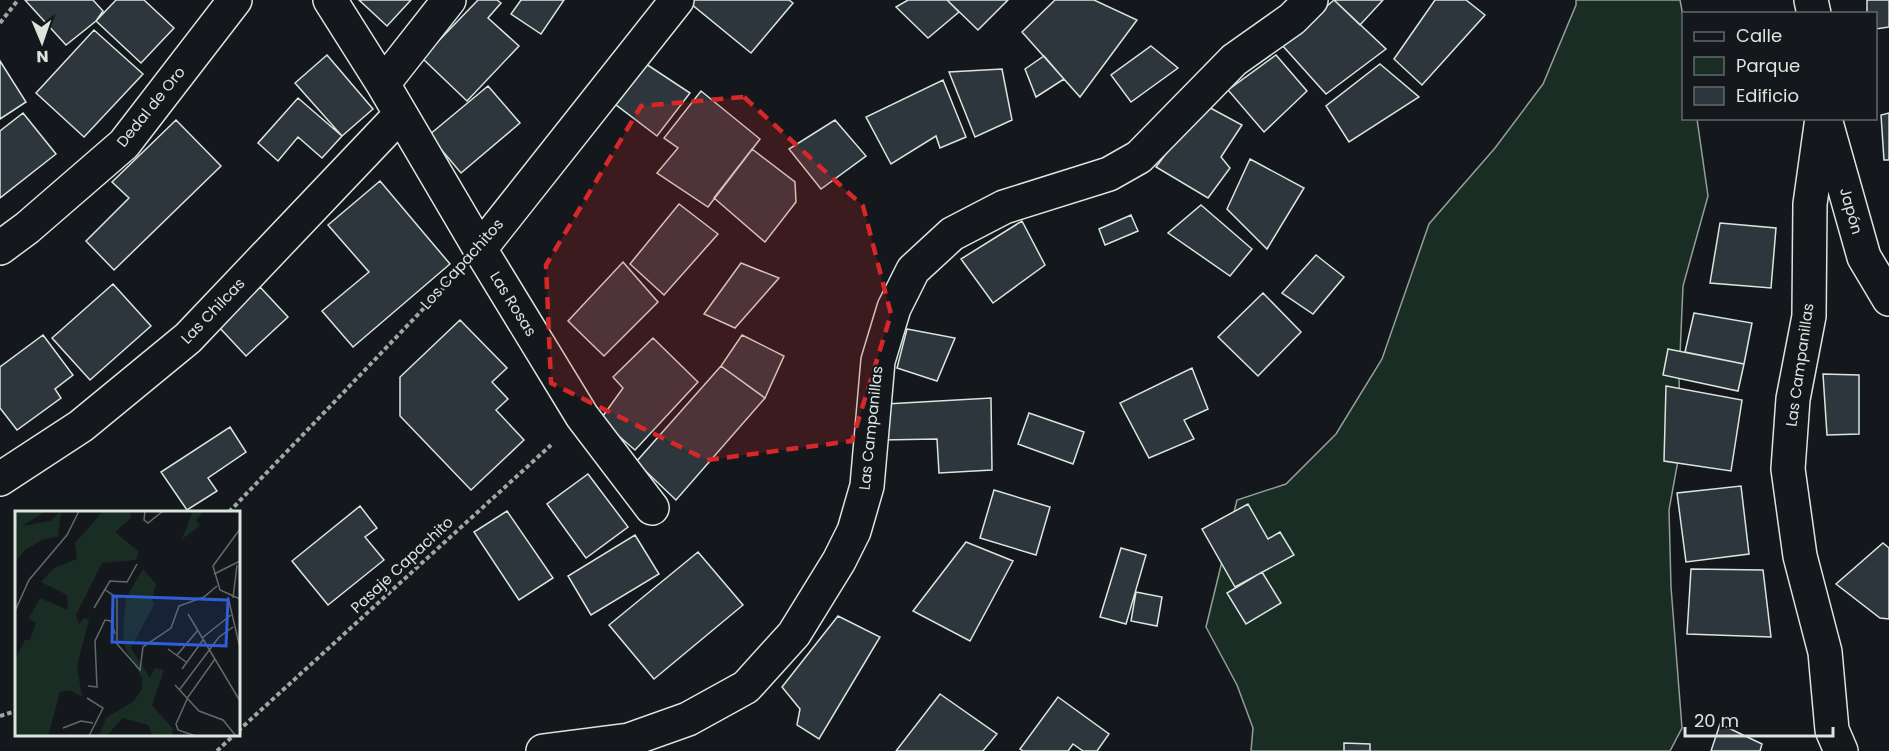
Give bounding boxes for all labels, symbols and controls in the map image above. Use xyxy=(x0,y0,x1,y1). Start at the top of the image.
north arrow xyxy=(12,12,72,72)
legend xyxy=(1682,12,1877,120)
text: Calle xyxy=(1736,23,1782,48)
text: N xyxy=(36,45,49,68)
text: Parque xyxy=(1736,53,1800,78)
street label: Dedal de Oro xyxy=(112,62,190,151)
text: Edificio xyxy=(1736,83,1799,108)
street label: Japón xyxy=(1835,185,1868,237)
street label: Los Capachitos xyxy=(415,214,508,313)
street label: Las Rosas xyxy=(485,267,542,340)
street label: Las Chilcas xyxy=(176,273,250,348)
street label: Las Campanillas xyxy=(1780,302,1819,428)
street label: Las Campanillas xyxy=(854,365,887,491)
inset map xyxy=(15,511,240,736)
street label: Pasaje Capachito xyxy=(346,512,458,618)
scale bar xyxy=(1685,700,1834,738)
text: 20 m xyxy=(1694,708,1739,733)

